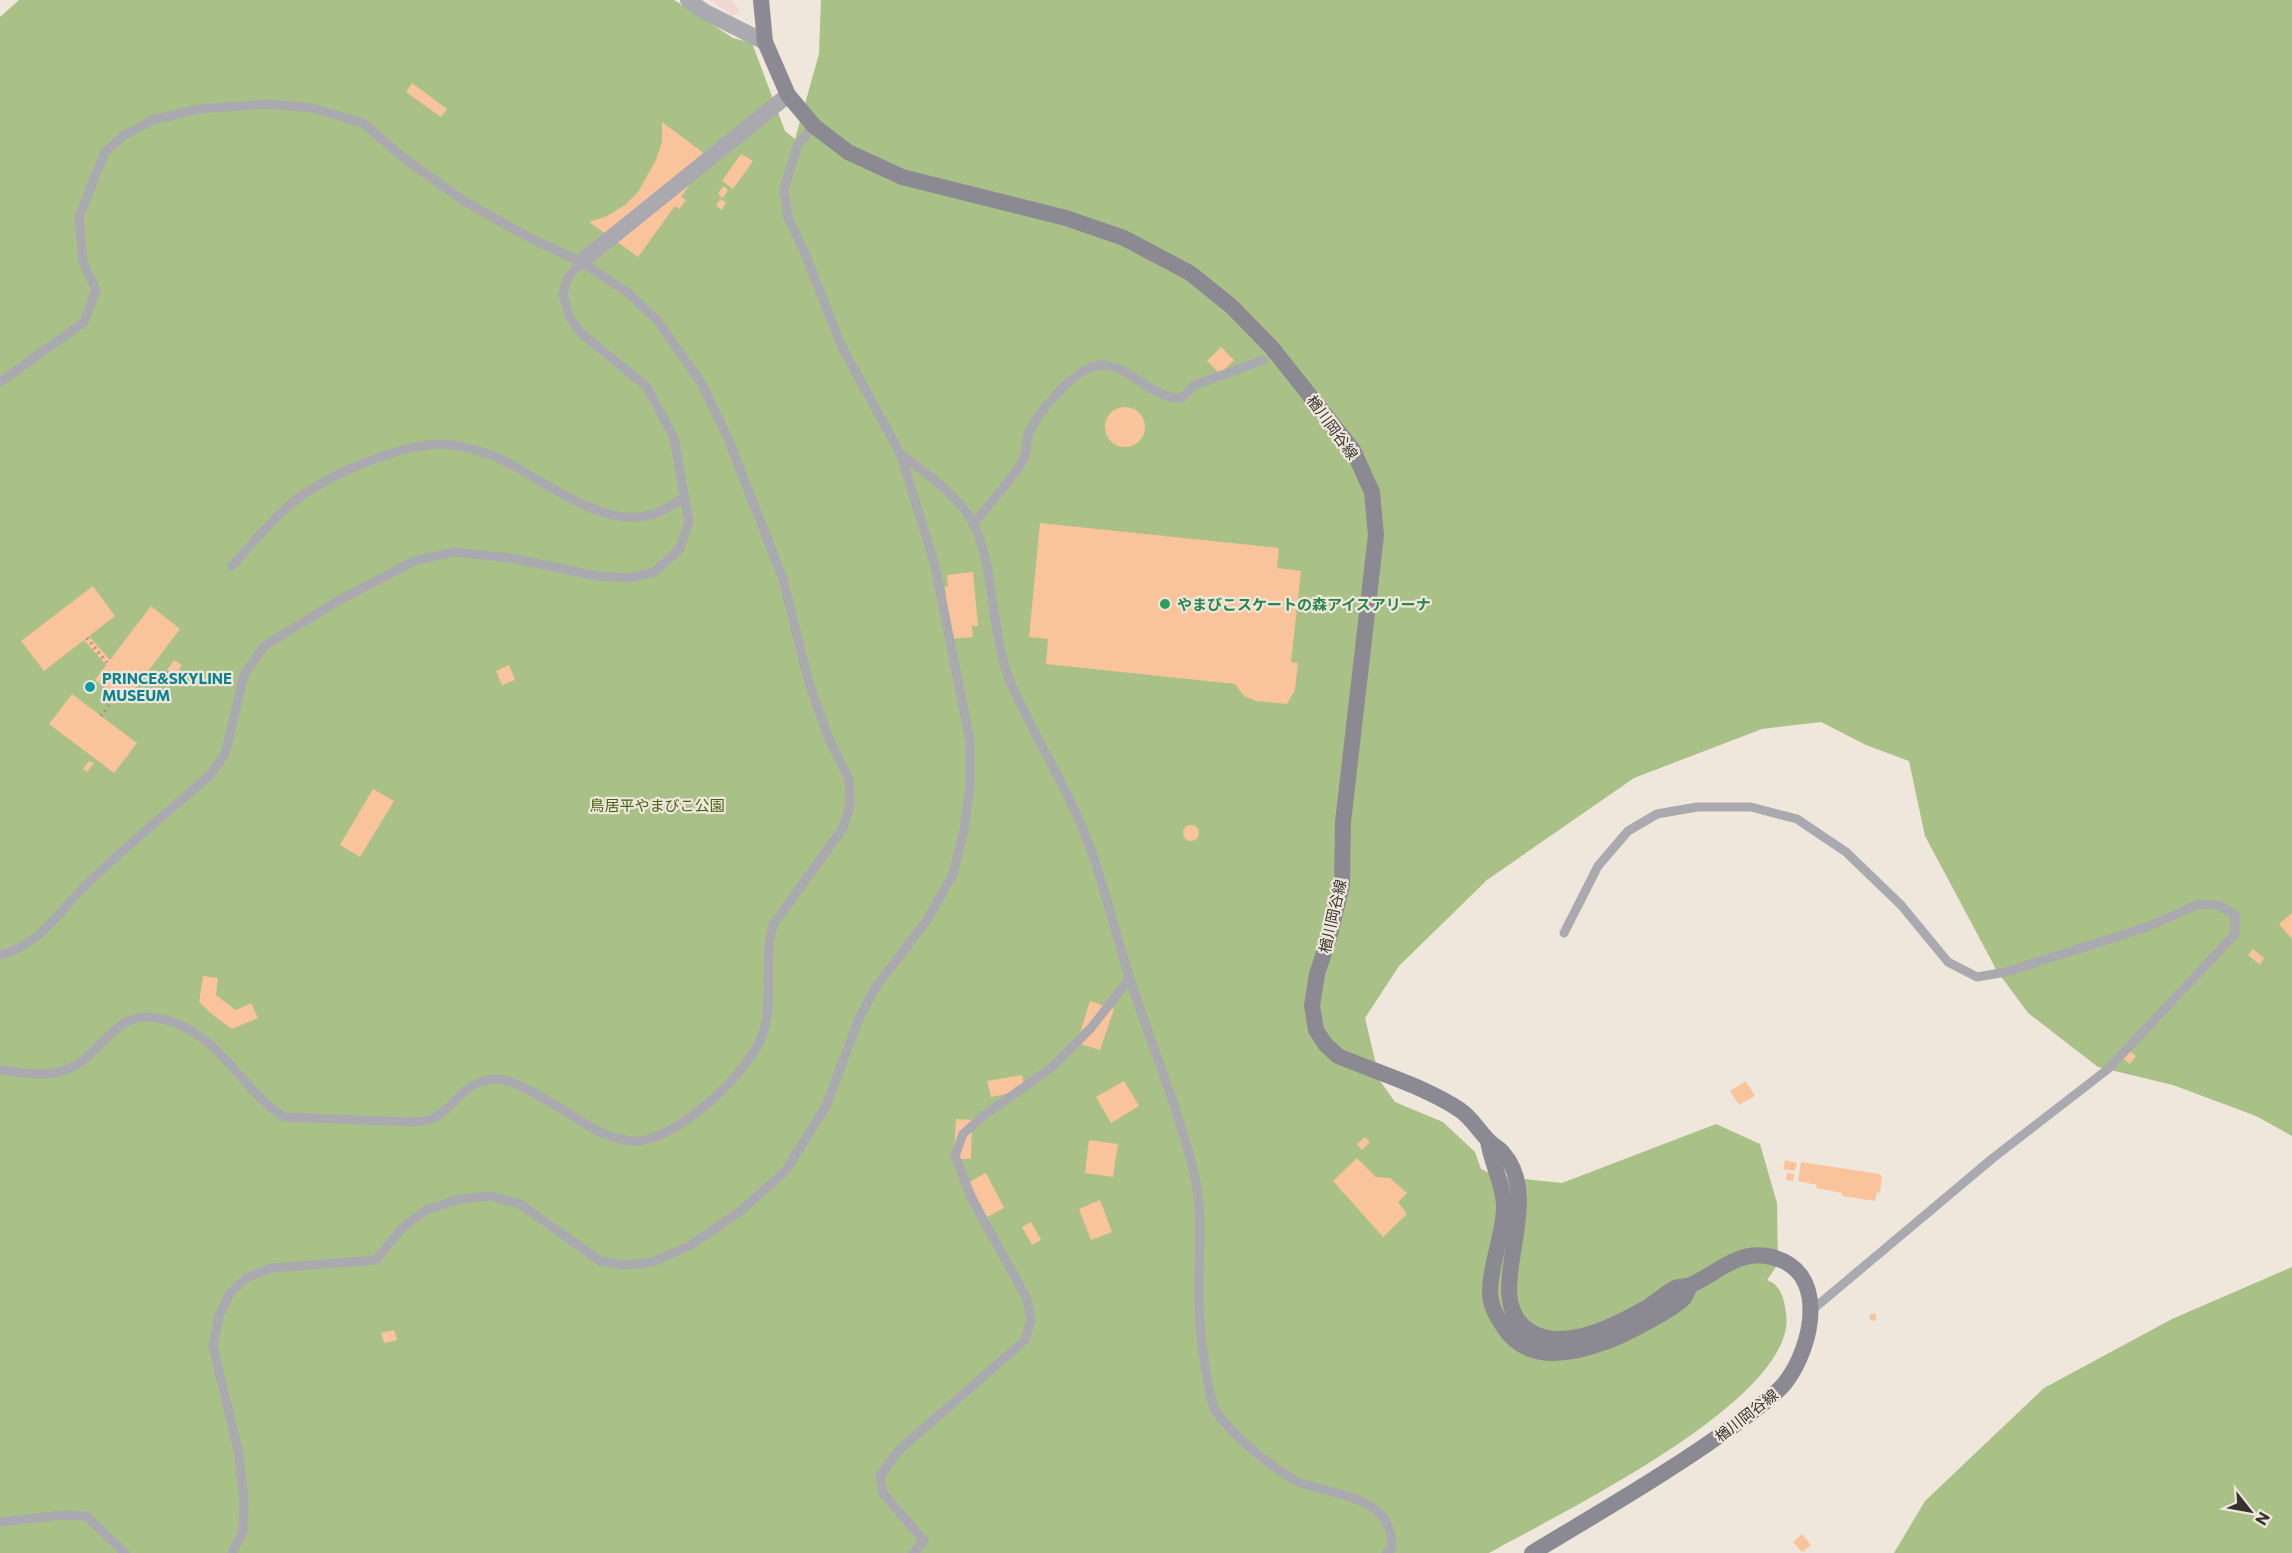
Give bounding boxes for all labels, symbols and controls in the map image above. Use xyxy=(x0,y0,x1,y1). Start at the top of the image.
street label: 楢川岡谷線 xyxy=(1304,391,1362,463)
place label: やまびこスケートの森アイスアリーナ xyxy=(1177,595,1431,613)
marker: やまびこスケートの森アイスアリーナ xyxy=(1158,597,1172,611)
place label: PRINCE&SKYLINE MUSEUM xyxy=(102,669,232,704)
marker: PRINCE&SKYLINE MUSEUM xyxy=(83,680,97,694)
park label: 鳥居平やまびこ公園 xyxy=(589,796,725,814)
street label: 楢川岡谷線 xyxy=(1315,877,1349,955)
street label: 楢川岡谷線 xyxy=(1711,1385,1781,1445)
north arrow xyxy=(2220,1481,2280,1541)
text: N xyxy=(2252,1509,2275,1529)

